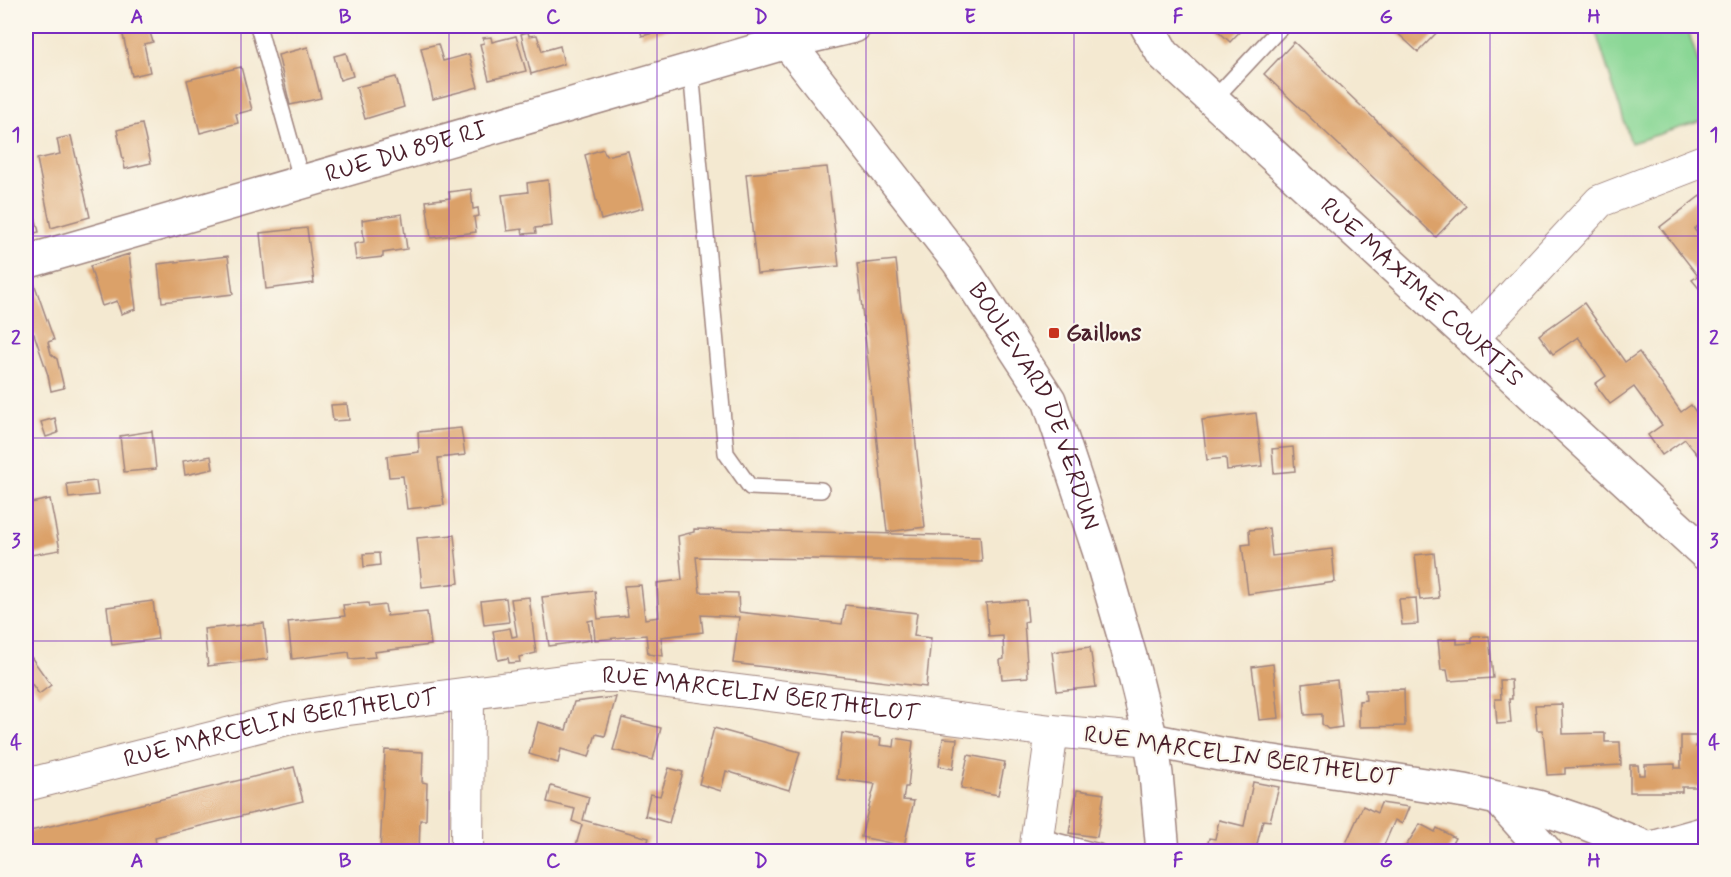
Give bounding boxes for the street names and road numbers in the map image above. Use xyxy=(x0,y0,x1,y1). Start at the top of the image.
street label: RUE DU 89E RI xyxy=(322,114,491,190)
street label: RUE MAXIME COURTIS xyxy=(1314,191,1530,394)
street label: BOULEVARD DE VERDUN xyxy=(961,277,1107,534)
street label: RUE MARCELIN BERTHELOT xyxy=(602,660,922,730)
street label: RUE MARCELIN BERTHELOT xyxy=(121,682,439,775)
street label: RUE MARCELIN BERTHELOT xyxy=(1082,719,1403,795)

